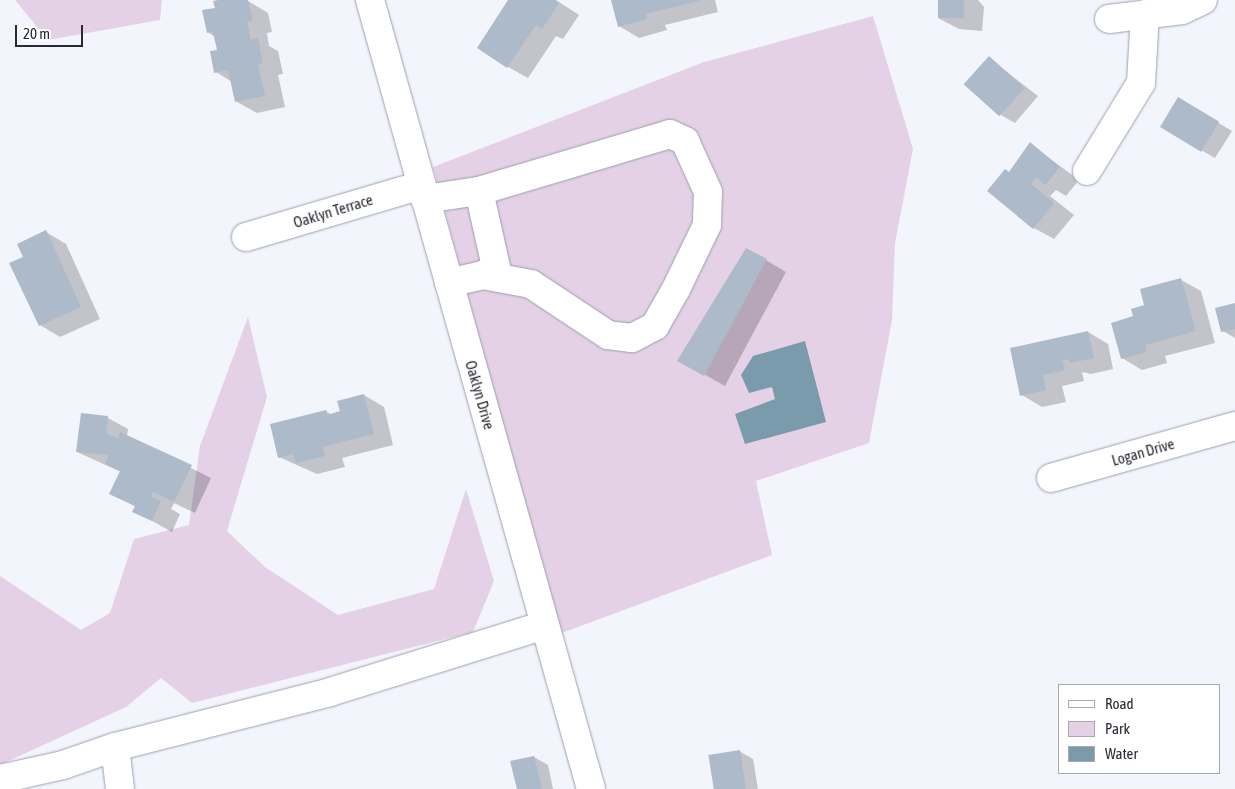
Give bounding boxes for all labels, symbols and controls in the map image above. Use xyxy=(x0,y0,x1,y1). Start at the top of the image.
scale bar xyxy=(18,15,85,47)
text: 20 m xyxy=(23,25,50,42)
street label: Oaklyn Terrace xyxy=(291,190,375,232)
street label: Oaklyn Drive xyxy=(462,358,498,432)
street label: Logan Drive xyxy=(1110,434,1176,470)
legend xyxy=(1058,684,1220,774)
text: Road xyxy=(1105,695,1134,712)
text: Park xyxy=(1105,720,1130,737)
text: Water xyxy=(1105,745,1138,762)

